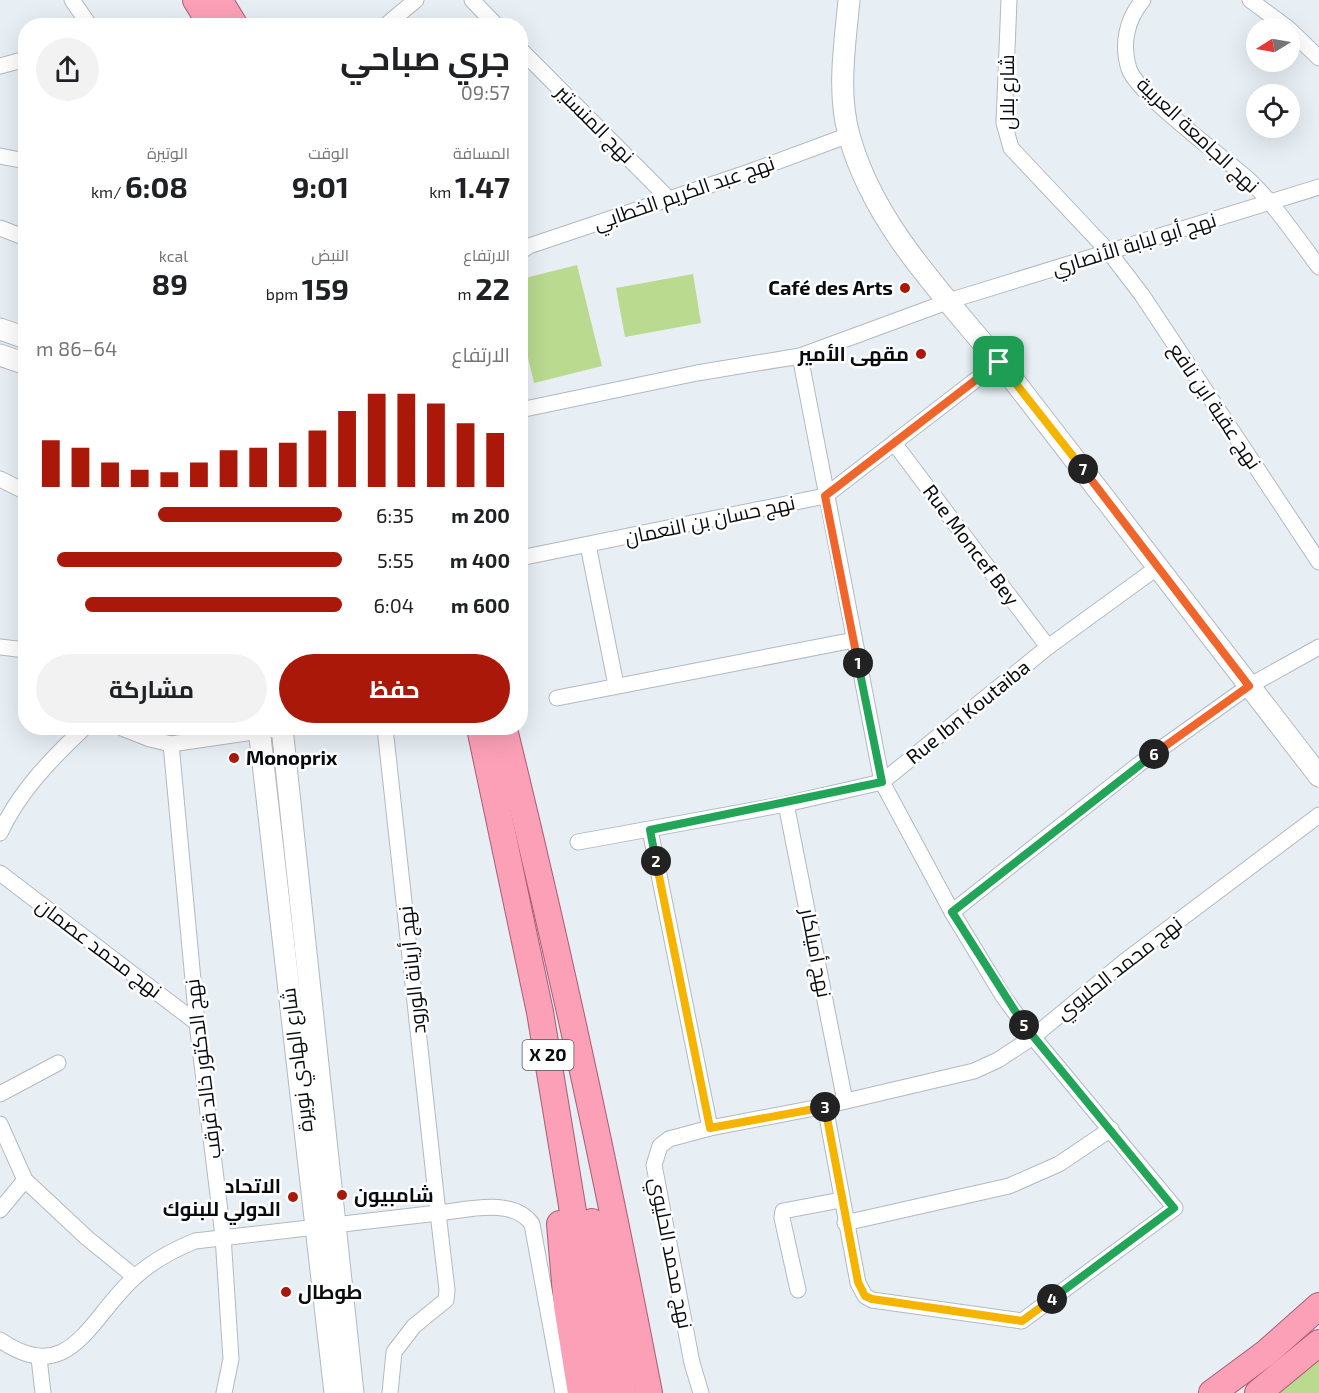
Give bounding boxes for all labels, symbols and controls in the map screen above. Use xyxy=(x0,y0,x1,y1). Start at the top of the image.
north arrow xyxy=(1246,18,1300,72)
map controls xyxy=(1246,18,1300,138)
text: جري صباحي xyxy=(340,37,510,77)
button: share xyxy=(36,38,99,101)
street label: شارع بلال xyxy=(994,54,1021,130)
street label: نهج الجامعة العربية xyxy=(1131,71,1265,199)
street label: نهج المنستير xyxy=(549,78,640,170)
text: 09:57 xyxy=(461,80,510,104)
button: locate xyxy=(1246,84,1300,138)
text: الوتيرة xyxy=(147,143,188,162)
text: الوقت xyxy=(308,143,349,162)
text: المسافة xyxy=(453,143,510,162)
street label: نهج عبد الكريم الخطابي xyxy=(590,150,779,239)
text: 6:08 xyxy=(125,168,188,204)
text: 9:01 xyxy=(292,168,349,204)
text: 1.47 xyxy=(455,168,510,204)
text: /km xyxy=(91,182,125,201)
text: km xyxy=(429,182,455,201)
street label: نهج أبو لبابة الأنصاري xyxy=(1049,207,1220,284)
text: النبض xyxy=(311,245,349,264)
text: الارتفاع xyxy=(463,245,510,264)
text: kcal xyxy=(159,246,188,265)
text: 89 xyxy=(152,265,188,301)
text: 159 xyxy=(302,270,349,306)
text: 22 xyxy=(475,270,510,306)
place label: Café des Arts xyxy=(768,275,893,299)
marker: Café des Arts xyxy=(898,281,912,295)
text: bpm xyxy=(266,284,302,303)
text: m xyxy=(458,284,475,303)
text: 64–86 m xyxy=(36,336,117,360)
pin xyxy=(973,336,1024,387)
street label: نهج عقبة ابن نافع xyxy=(1162,338,1267,475)
place label: مقهى الأمير xyxy=(797,341,909,367)
text: الارتفاع xyxy=(451,342,510,366)
icon: arrive xyxy=(982,345,1015,378)
marker: مقهى الأمير xyxy=(914,347,928,361)
pin: 7 xyxy=(1068,454,1098,484)
text: 7 xyxy=(1079,459,1087,478)
street label: Rue Moncef Bey xyxy=(919,479,1025,610)
street label: نهج حسان بن النعمان xyxy=(622,489,798,552)
text: 6:35 xyxy=(376,503,414,527)
text: 200 m xyxy=(451,503,510,527)
text: 5:55 xyxy=(377,548,414,572)
text: 400 m xyxy=(450,548,510,572)
text: 6:04 xyxy=(373,593,414,617)
text: 600 m xyxy=(451,593,510,617)
pin: 1 xyxy=(843,648,873,678)
text: 1 xyxy=(855,653,861,672)
button: مشاركة xyxy=(36,654,267,723)
button: حفظ xyxy=(279,654,510,723)
street label: Rue Ibn Koutaiba xyxy=(901,654,1034,768)
pin: 6 xyxy=(1139,739,1169,769)
text: 6 xyxy=(1149,744,1159,763)
place label: Monoprix xyxy=(246,745,338,769)
marker: Monoprix xyxy=(227,751,241,765)
pin: 2 xyxy=(641,846,671,876)
text: 2 xyxy=(651,851,661,870)
street label: نهج محمد عصمان xyxy=(30,892,167,1005)
street label: نهج أريانة الورود xyxy=(392,905,433,1035)
street label: نهج أميلكار xyxy=(793,905,837,1000)
street label: نهج محمد الحليوي xyxy=(1050,910,1189,1028)
street label: نهج الدكتور خالد قرقب xyxy=(179,977,228,1160)
street label: شارع الهادي نويرة xyxy=(275,986,322,1134)
pin: 5 xyxy=(1009,1010,1039,1040)
text: 5 xyxy=(1020,1015,1028,1034)
road number: X 20 xyxy=(522,1040,574,1070)
pin: 3 xyxy=(810,1092,840,1122)
text: 3 xyxy=(820,1097,830,1116)
place label: الاتحاد الدولي للبنوك xyxy=(163,1173,281,1225)
street label: نهج محمد الحليوي xyxy=(641,1175,698,1331)
place label: شامبيون xyxy=(354,1182,434,1207)
marker: شامبيون xyxy=(335,1188,349,1202)
marker: الاتحاد الدولي للبنوك xyxy=(286,1190,300,1204)
place label: طوطال xyxy=(298,1279,363,1304)
pin: 4 xyxy=(1037,1284,1067,1314)
marker: طوطال xyxy=(279,1285,293,1299)
text: 4 xyxy=(1047,1289,1057,1308)

